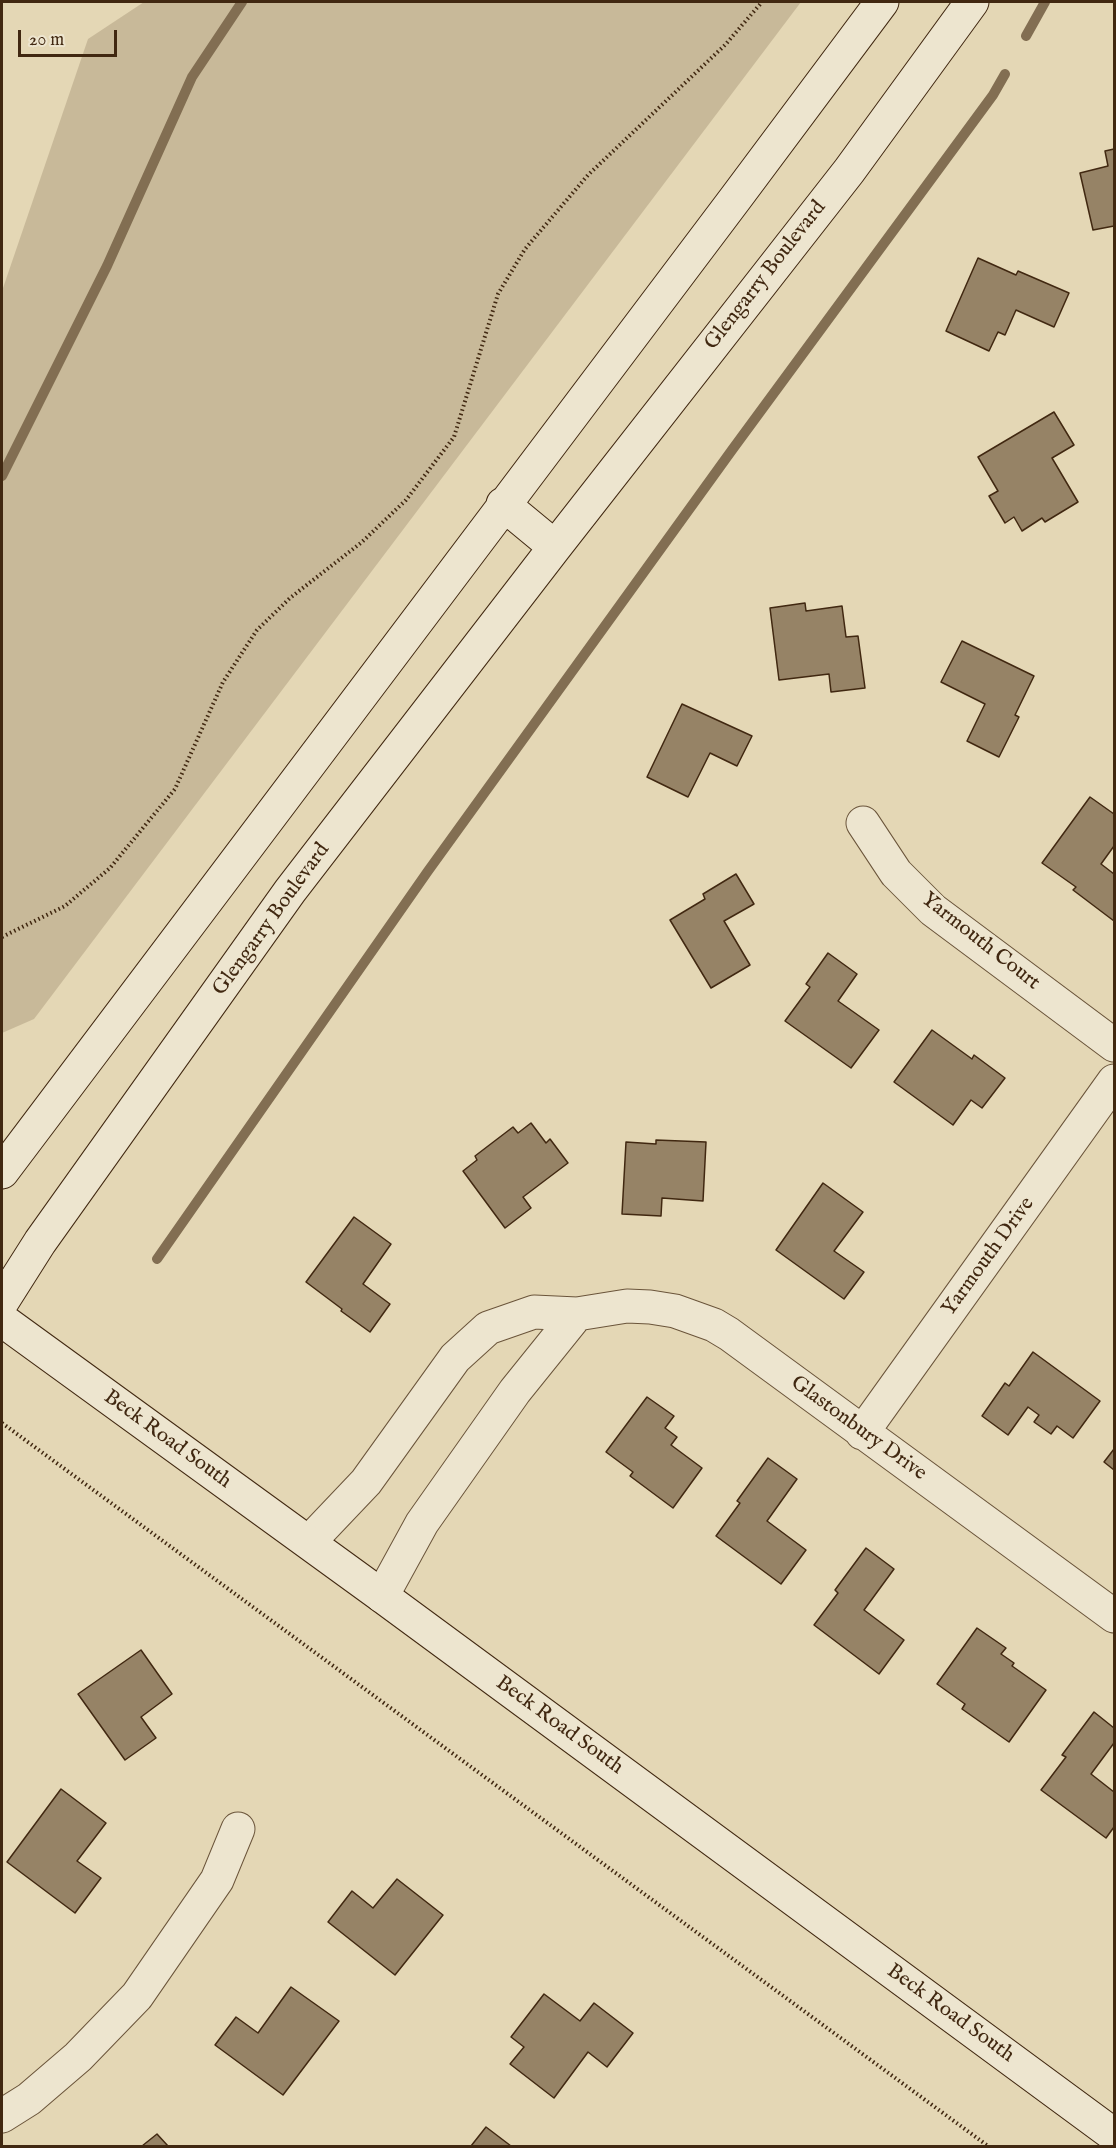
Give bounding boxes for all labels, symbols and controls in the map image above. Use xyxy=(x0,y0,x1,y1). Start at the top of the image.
scale bar xyxy=(21,18,120,56)
text: 20 m xyxy=(29,29,64,52)
street label: Glengarry Boulevard xyxy=(700,196,832,356)
street label: Glengarry Boulevard xyxy=(208,839,336,1001)
street label: Yarmouth Court xyxy=(916,888,1044,996)
street label: Yarmouth Drive xyxy=(937,1193,1041,1321)
street label: Glastonbury Drive xyxy=(785,1371,931,1487)
street label: Beck Road South xyxy=(98,1385,236,1495)
street label: Beck Road South xyxy=(490,1671,628,1781)
street label: Beck Road South xyxy=(881,1959,1019,2069)

